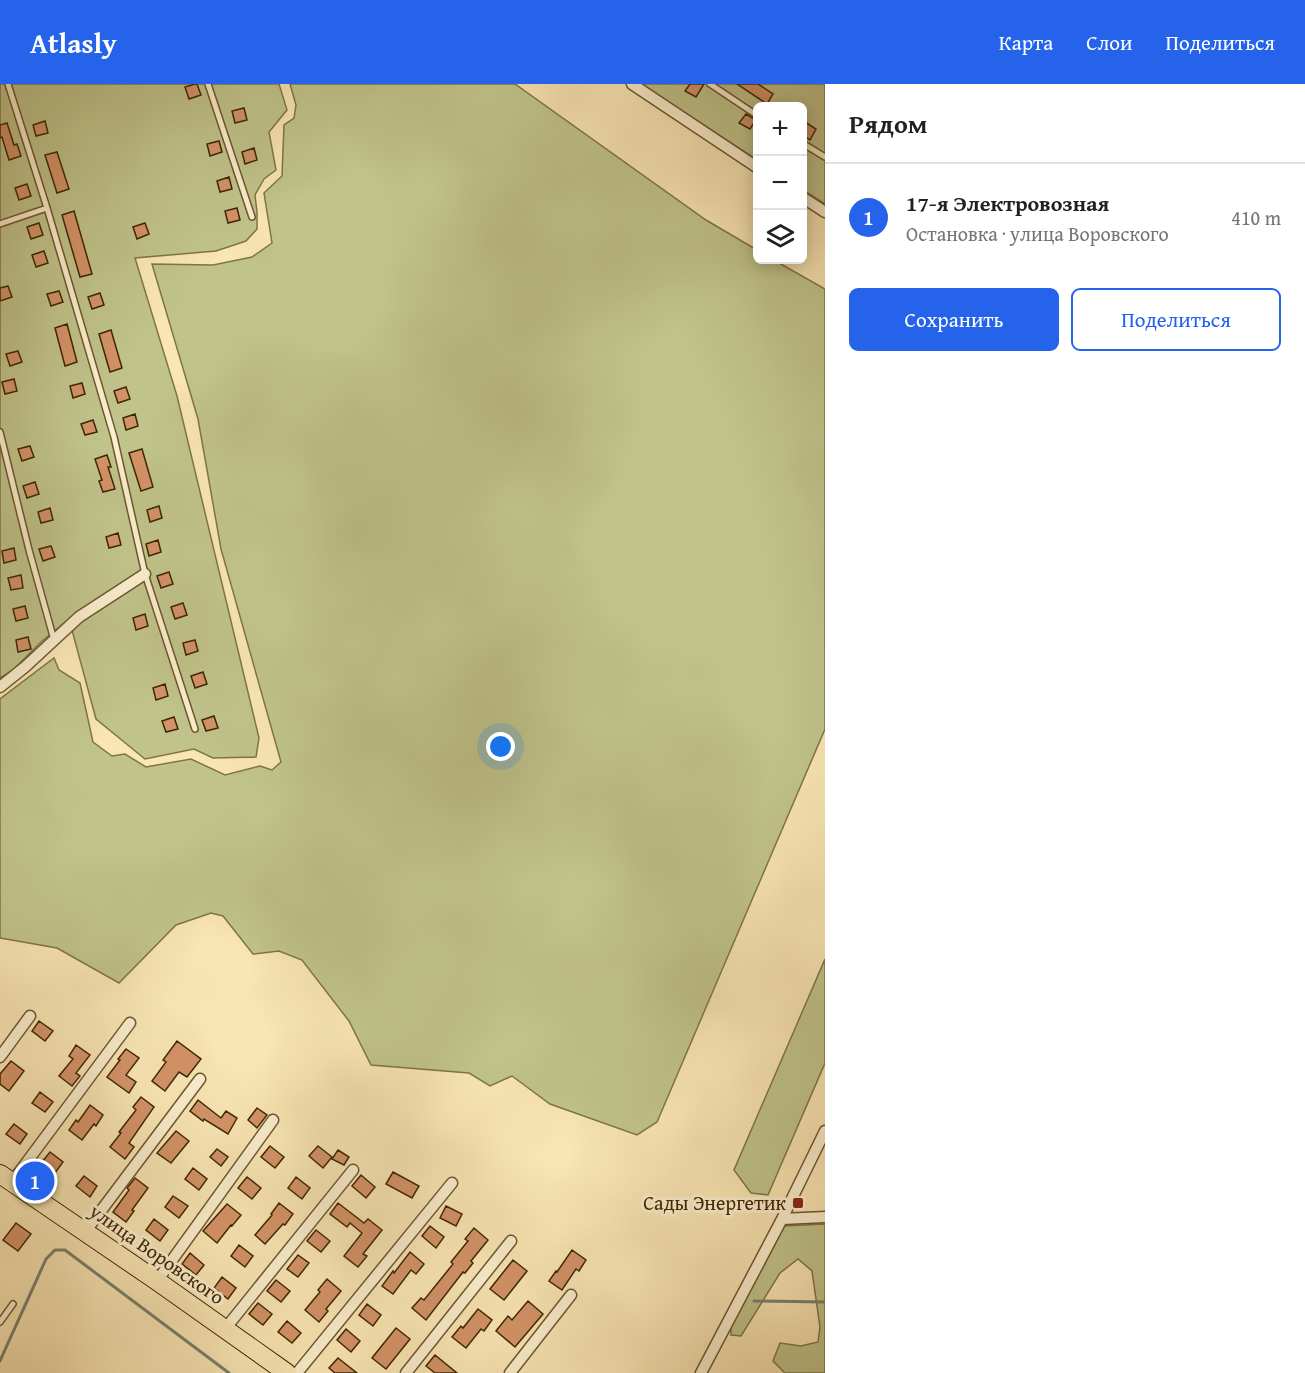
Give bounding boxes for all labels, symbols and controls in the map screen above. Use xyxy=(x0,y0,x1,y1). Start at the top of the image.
text: Atlasly xyxy=(30,22,117,63)
text: Карта xyxy=(999,27,1053,58)
text: Слои xyxy=(1086,27,1132,58)
text: Поделиться xyxy=(1165,27,1275,58)
map controls xyxy=(753,102,807,264)
button: + xyxy=(753,102,807,156)
text: Рядом xyxy=(849,104,927,143)
button: − xyxy=(753,156,807,210)
text: 17-я Электровозная xyxy=(906,187,1109,219)
text: 1 xyxy=(863,203,874,232)
text: 410 m xyxy=(1231,203,1281,232)
button: layers xyxy=(753,210,807,264)
text: Остановка · улица Воровского xyxy=(906,219,1169,248)
button: Сохранить xyxy=(849,288,1059,351)
button: Поделиться xyxy=(1071,288,1281,351)
your location xyxy=(486,732,515,761)
pin: 1 xyxy=(15,1158,54,1204)
place label: Сады Энергетик xyxy=(643,1188,787,1217)
street label: улица Воровского xyxy=(83,1196,231,1311)
marker: Сады Энергетик xyxy=(791,1196,805,1210)

